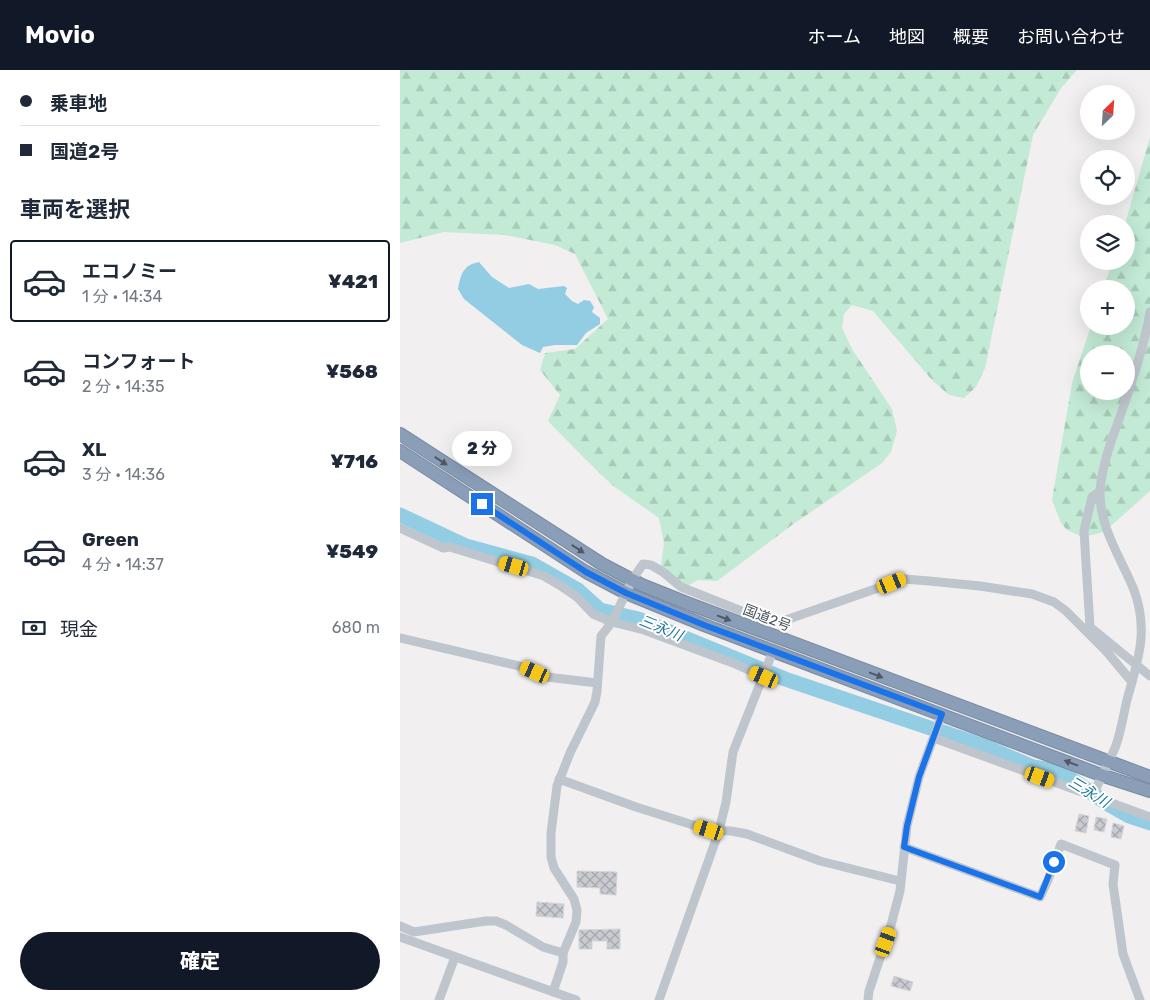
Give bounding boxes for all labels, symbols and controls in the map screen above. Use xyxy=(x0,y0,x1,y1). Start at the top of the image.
text: Movio xyxy=(25,21,95,49)
text: ホーム xyxy=(808,26,861,48)
text: 地図 xyxy=(889,26,925,48)
text: 概要 xyxy=(953,26,989,48)
text: お問い合わせ xyxy=(1017,26,1125,48)
north arrow xyxy=(1080,85,1135,140)
map controls xyxy=(1080,85,1135,400)
text: 乗車地 xyxy=(50,92,107,115)
text: 国道2号 xyxy=(50,140,119,163)
button: locate xyxy=(1080,150,1135,205)
text: 車両を選択 xyxy=(20,196,130,223)
button: layers xyxy=(1080,215,1135,270)
icon: car xyxy=(22,259,67,304)
text: エコノミー xyxy=(82,260,177,283)
text: ¥421 xyxy=(328,270,378,293)
button: + xyxy=(1080,280,1135,335)
text: 1 分 · 14:34 xyxy=(82,287,162,306)
button: − xyxy=(1080,345,1135,400)
icon: car xyxy=(22,349,67,394)
text: コンフォート xyxy=(82,350,195,373)
text: ¥568 xyxy=(326,360,378,383)
text: 2 分 · 14:35 xyxy=(82,377,164,396)
callout: 2 分 xyxy=(452,432,512,466)
text: XL xyxy=(82,438,106,461)
icon: car xyxy=(22,439,67,484)
text: 2 分 xyxy=(467,439,497,458)
text: ¥716 xyxy=(330,450,378,473)
one-way arrow xyxy=(434,456,448,465)
text: 3 分 · 14:36 xyxy=(82,465,165,484)
route end xyxy=(471,493,493,515)
text: Green xyxy=(82,528,139,551)
icon: car xyxy=(22,529,67,574)
text: ¥549 xyxy=(326,540,378,563)
one-way arrow xyxy=(571,544,584,553)
text: 4 分 · 14:37 xyxy=(82,555,164,574)
car xyxy=(497,555,530,577)
car xyxy=(875,570,908,596)
street label: 国道2号 xyxy=(741,601,793,635)
water label: 三永川 xyxy=(637,611,687,646)
icon: cash xyxy=(20,614,48,642)
one-way arrow xyxy=(717,614,731,622)
text: 現金 xyxy=(60,618,98,641)
text: 680 m xyxy=(332,618,380,637)
car xyxy=(518,659,551,685)
car xyxy=(747,664,780,690)
one-way arrow xyxy=(869,671,884,679)
one-way arrow xyxy=(1063,759,1078,767)
car xyxy=(1023,765,1056,789)
water label: 三永川 xyxy=(1065,773,1115,812)
car xyxy=(692,818,725,842)
route start xyxy=(1043,851,1065,873)
car xyxy=(873,925,898,959)
button: 確定 xyxy=(20,932,380,990)

